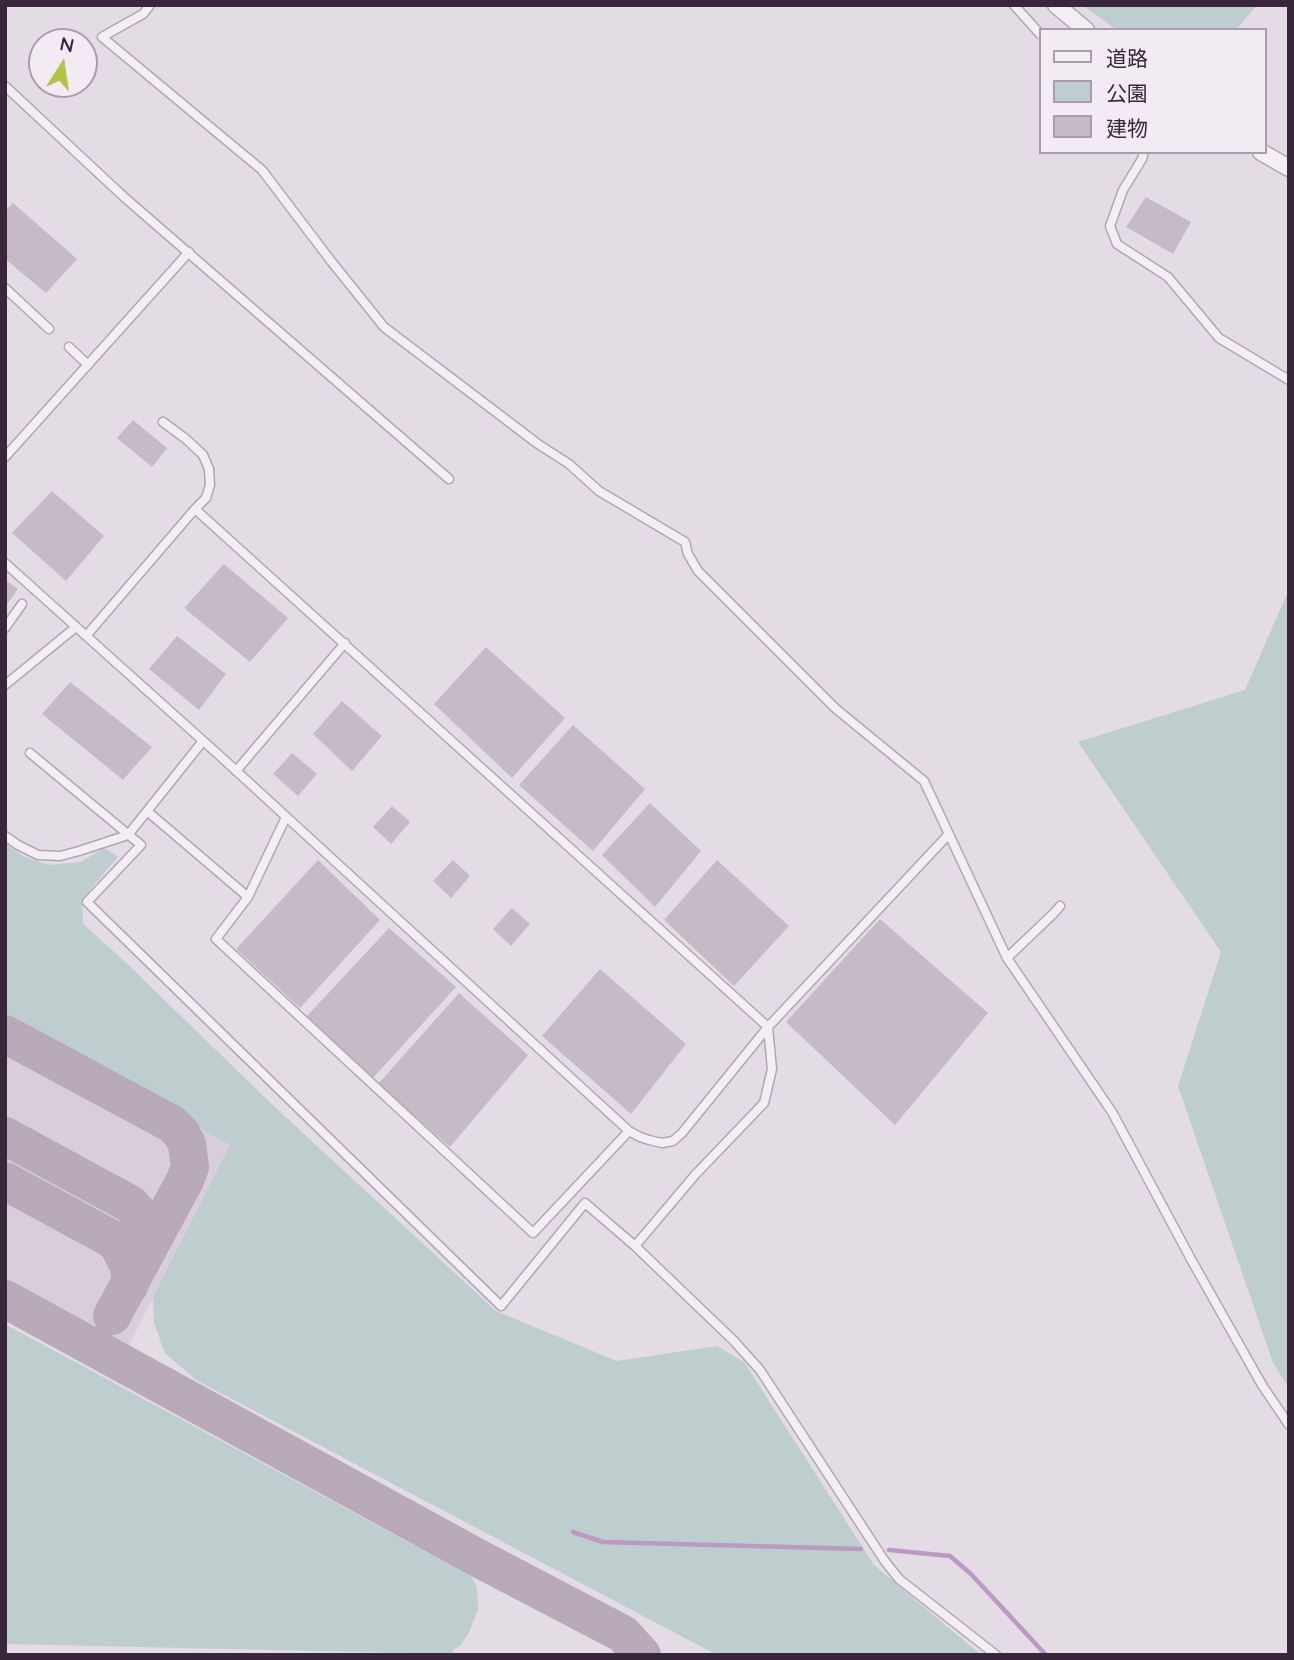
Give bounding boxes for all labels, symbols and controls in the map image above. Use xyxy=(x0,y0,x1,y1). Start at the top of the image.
north arrow xyxy=(28,28,98,98)
legend xyxy=(1038,28,1266,154)
text: N xyxy=(58,31,76,58)
text: 道路 xyxy=(1106,45,1148,71)
text: 公園 xyxy=(1106,80,1148,106)
text: 建物 xyxy=(1106,115,1148,141)

